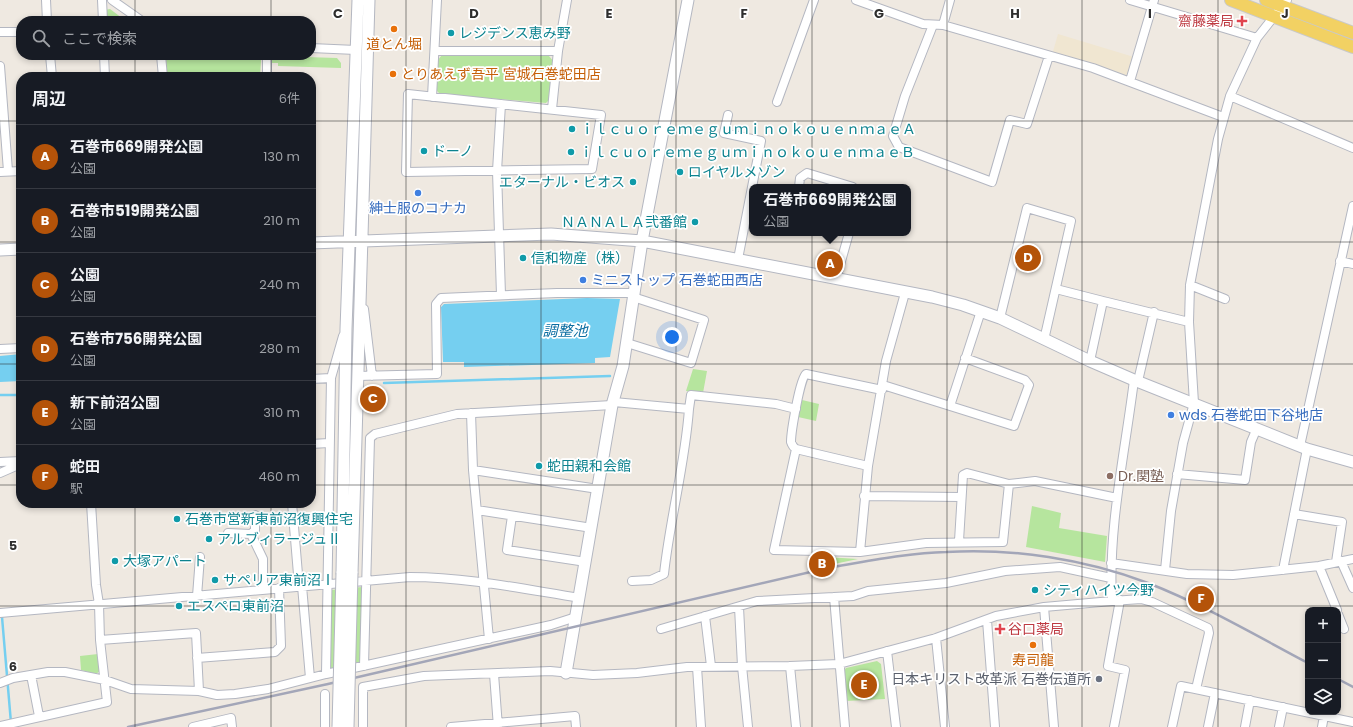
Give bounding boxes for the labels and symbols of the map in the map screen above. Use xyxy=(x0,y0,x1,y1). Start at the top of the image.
text: C xyxy=(333,4,343,23)
text: D xyxy=(469,4,479,23)
text: E xyxy=(605,4,613,23)
text: F xyxy=(740,4,748,23)
text: G xyxy=(874,4,884,23)
text: H xyxy=(1010,4,1020,23)
text: I xyxy=(1148,4,1152,23)
text: J xyxy=(1281,4,1289,23)
place label: 齋藤薬局 xyxy=(1178,11,1234,31)
marker: 齋藤薬局 xyxy=(1237,16,1247,26)
place label: レジデンス恵み野 xyxy=(459,23,571,43)
marker: 道とん堀 xyxy=(389,24,399,34)
marker: レジデンス恵み野 xyxy=(446,28,456,38)
place label: 道とん堀 xyxy=(366,34,422,54)
place label: とりあえず吾平 宮城石巻蛇田店 xyxy=(401,64,601,84)
marker: とりあえず吾平 宮城石巻蛇田店 xyxy=(388,69,398,79)
place label: ｉｌｃｕｏｒｅｍｅｇｕｍｉｎｏｋｏｕｅｎｍａｅＡ xyxy=(580,119,916,139)
marker: ｉｌｃｕｏｒｅｍｅｇｕｍｉｎｏｋｏｕｅｎｍａｅＡ xyxy=(567,124,577,134)
place label: ドーノ xyxy=(432,141,473,161)
place label: ｉｌｃｕｏｒｅｍｅｇｕｍｉｎｏｋｏｕｅｎｍａｅＢ xyxy=(579,142,915,162)
marker: ドーノ xyxy=(419,146,429,156)
marker: ｉｌｃｕｏｒｅｍｅｇｕｍｉｎｏｋｏｕｅｎｍａｅＢ xyxy=(566,147,576,157)
place label: ロイヤルメゾン xyxy=(688,162,786,182)
marker: ロイヤルメゾン xyxy=(675,167,685,177)
place label: エターナル・ビオス xyxy=(499,172,625,192)
marker: エターナル・ビオス xyxy=(628,177,638,187)
marker: 紳士服のコナカ xyxy=(413,188,423,198)
place label: 紳士服のコナカ xyxy=(369,198,467,218)
place label: ＮＡＮＡＬＡ弐番館 xyxy=(561,212,687,232)
marker: ＮＡＮＡＬＡ弐番館 xyxy=(690,217,700,227)
pin: D xyxy=(1015,243,1041,273)
place label: 信和物産（株） xyxy=(531,248,629,268)
pin: A xyxy=(817,249,843,279)
marker: 信和物産（株） xyxy=(518,253,528,263)
place label: ミニストップ 石巻蛇田西店 xyxy=(591,270,763,290)
marker: ミニストップ 石巻蛇田西店 xyxy=(578,275,588,285)
water label: 調整池 xyxy=(542,320,589,341)
your location xyxy=(662,327,682,347)
pin: C xyxy=(360,384,386,414)
place label: wds 石巻蛇田下谷地店 xyxy=(1179,405,1323,425)
marker: wds 石巻蛇田下谷地店 xyxy=(1166,410,1176,420)
place label: 蛇田親和会館 xyxy=(547,456,631,476)
marker: 蛇田親和会館 xyxy=(534,461,544,471)
place label: Dr.関塾 xyxy=(1118,466,1164,486)
marker: Dr.関塾 xyxy=(1105,471,1115,481)
place label: 石巻市営新東前沼復興住宅 xyxy=(185,509,353,529)
marker: 石巻市営新東前沼復興住宅 xyxy=(172,514,182,524)
place label: アルブィラージュⅡ xyxy=(217,529,341,549)
marker: アルブィラージュⅡ xyxy=(204,534,214,544)
text: 5 xyxy=(9,536,17,555)
pin: B xyxy=(809,549,835,579)
place label: 大塚アパート xyxy=(123,551,207,571)
marker: 大塚アパート xyxy=(110,556,120,566)
place label: サペリア東前沼Ⅰ xyxy=(223,570,335,590)
marker: サペリア東前沼Ⅰ xyxy=(210,575,220,585)
place label: シティハイツ今野 xyxy=(1043,580,1154,600)
pin: F xyxy=(1188,584,1214,614)
marker: シティハイツ今野 xyxy=(1030,585,1040,595)
place label: エスペロ東前沼 xyxy=(187,596,284,616)
marker: エスペロ東前沼 xyxy=(174,601,184,611)
place label: 谷口薬局 xyxy=(1008,619,1064,639)
marker: 谷口薬局 xyxy=(995,624,1005,634)
marker: 寿司龍 xyxy=(1028,640,1038,650)
place label: 寿司龍 xyxy=(1012,650,1054,670)
text: 6 xyxy=(9,657,17,676)
place label: 日本キリスト改革派 石巻伝道所 xyxy=(891,669,1091,689)
pin: E xyxy=(851,670,877,700)
marker: 日本キリスト改革派 石巻伝道所 xyxy=(1094,674,1104,684)

